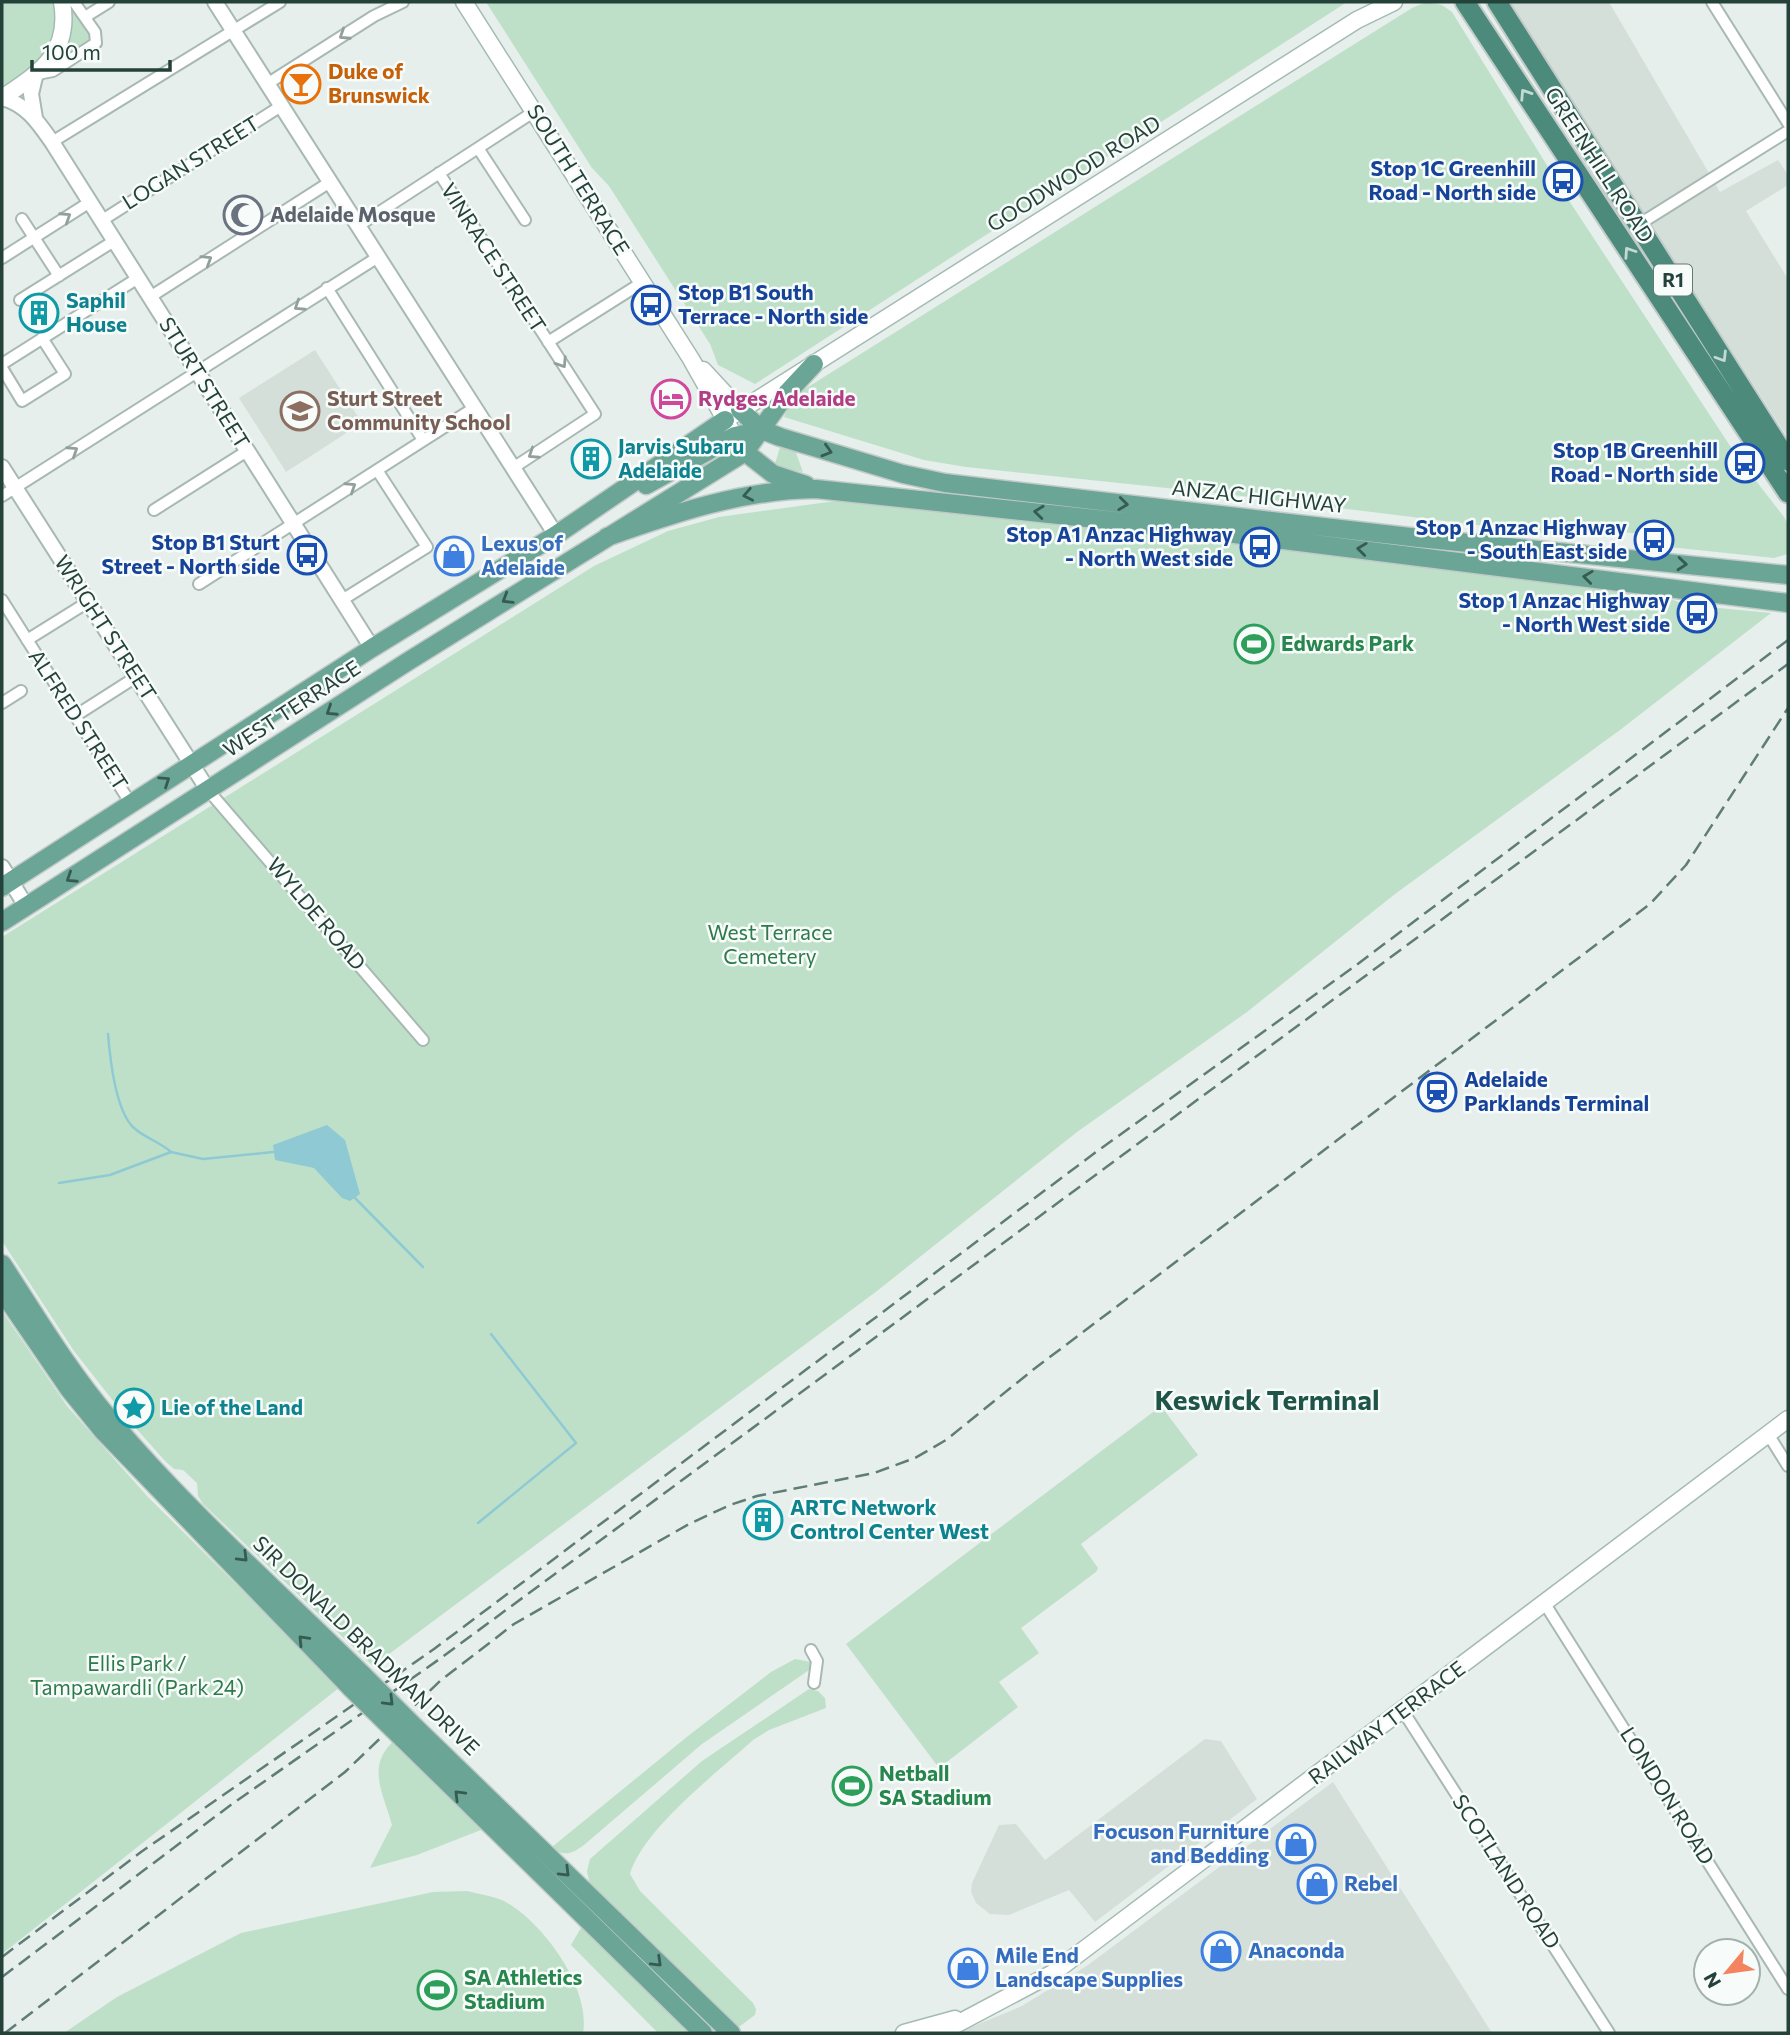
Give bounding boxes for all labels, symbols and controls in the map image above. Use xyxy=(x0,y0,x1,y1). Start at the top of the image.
one-way arrow xyxy=(338,27,351,40)
scale bar xyxy=(32,28,170,72)
text: 100 m xyxy=(42,39,101,64)
place label: Duke of Brunswick xyxy=(328,58,430,107)
bar icon: Duke of Brunswick xyxy=(280,63,322,105)
street label: GREENHILL ROAD xyxy=(1541,82,1660,247)
one-way arrow xyxy=(1521,89,1533,102)
street label: SOUTH TERRACE xyxy=(523,99,636,259)
street label: GOODWOOD ROAD xyxy=(982,109,1165,236)
street label: LOGAN STREET xyxy=(117,110,263,214)
place label: Stop 1C Greenhill Road - North side xyxy=(1368,155,1536,204)
bus stop icon: Stop 1C Greenhill Road - North side xyxy=(1542,160,1584,202)
street label: VINRACE STREET xyxy=(437,178,552,336)
mosque icon: Adelaide Mosque xyxy=(222,194,264,236)
place label: Adelaide Mosque xyxy=(270,201,436,226)
one-way arrow xyxy=(59,212,72,225)
one-way arrow xyxy=(1625,247,1637,260)
one-way arrow xyxy=(200,256,213,269)
road number: R1 xyxy=(1654,264,1692,296)
place label: Stop B1 South Terrace - North side xyxy=(678,279,868,328)
bus stop icon: Stop B1 South Terrace - North side xyxy=(630,284,672,326)
place label: Saphil House xyxy=(66,287,127,336)
building icon: Saphil House xyxy=(18,292,60,334)
one-way arrow xyxy=(294,298,307,311)
street label: STURT STREET xyxy=(155,312,256,452)
one-way arrow xyxy=(1713,349,1726,362)
one-way arrow xyxy=(554,356,567,369)
hotel icon: Rydges Adelaide xyxy=(650,378,692,420)
place label: Sturt Street Community School xyxy=(327,385,511,434)
place label: Rydges Adelaide xyxy=(698,385,856,410)
school or university icon: Sturt Street Community School xyxy=(279,390,321,432)
place label: Jarvis Subaru Adelaide xyxy=(618,433,744,482)
place label: Stop 1B Greenhill Road - North side xyxy=(1550,437,1718,486)
building icon: Jarvis Subaru Adelaide xyxy=(570,438,612,480)
bus stop icon: Stop 1B Greenhill Road - North side xyxy=(1724,442,1766,484)
one-way arrow xyxy=(821,443,833,458)
one-way arrow xyxy=(528,446,541,459)
one-way arrow xyxy=(65,447,78,460)
street label: ANZAC HIGHWAY xyxy=(1171,474,1348,517)
one-way arrow xyxy=(343,482,356,495)
one-way arrow xyxy=(742,487,754,502)
one-way arrow xyxy=(1118,496,1129,511)
one-way arrow xyxy=(1033,504,1044,519)
place label: Stop 1 Anzac Highway - South East side xyxy=(1415,514,1627,563)
bus stop icon: Stop 1 Anzac Highway - South East side xyxy=(1633,519,1675,561)
place label: Stop A1 Anzac Highway - North West side xyxy=(1006,521,1233,570)
bus stop icon: Stop A1 Anzac Highway - North West side xyxy=(1239,526,1281,568)
place label: Stop B1 Sturt Street - North side xyxy=(102,529,280,578)
place label: Lexus of Adelaide xyxy=(481,530,565,579)
bus stop icon: Stop B1 Sturt Street - North side xyxy=(286,534,328,576)
shop icon: Lexus of Adelaide xyxy=(433,535,475,577)
one-way arrow xyxy=(1356,542,1368,557)
street label: WRIGHT STREET xyxy=(50,550,162,704)
one-way arrow xyxy=(1676,557,1687,572)
one-way arrow xyxy=(1582,570,1594,585)
place label: Stop 1 Anzac Highway - North West side xyxy=(1458,587,1670,636)
one-way arrow xyxy=(502,591,515,604)
bus stop icon: Stop 1 Anzac Highway - North West side xyxy=(1676,592,1718,634)
sports icon: Edwards Park xyxy=(1233,623,1275,665)
place label: Edwards Park xyxy=(1281,630,1414,655)
street label: ALFRED STREET xyxy=(25,644,134,794)
street label: WEST TERRACE xyxy=(218,654,364,761)
one-way arrow xyxy=(326,703,339,716)
one-way arrow xyxy=(157,777,170,789)
street label: WYLDE ROAD xyxy=(263,852,372,974)
one-way arrow xyxy=(65,869,78,882)
park label: West Terrace Cemetery xyxy=(707,919,833,968)
place label: Adelaide Parklands Terminal xyxy=(1464,1066,1649,1115)
station icon: Adelaide Parklands Terminal xyxy=(1416,1071,1458,1113)
district label: Keswick Terminal xyxy=(1154,1382,1380,1416)
place icon: Lie of the Land xyxy=(113,1387,155,1429)
place label: Lie of the Land xyxy=(161,1394,303,1419)
place label: ARTC Network Control Center West xyxy=(790,1494,989,1543)
building icon: ARTC Network Control Center West xyxy=(742,1499,784,1541)
street label: SIR DONALD BRADMAN DRIVE xyxy=(249,1530,485,1760)
one-way arrow xyxy=(235,1549,248,1562)
one-way arrow xyxy=(299,1635,312,1648)
park label: Ellis Park / Tampawardli (Park 24) xyxy=(30,1650,244,1699)
street label: RAILWAY TERRACE xyxy=(1303,1655,1469,1789)
one-way arrow xyxy=(381,1693,394,1706)
street label: LONDON ROAD xyxy=(1616,1722,1721,1869)
place label: Netball SA Stadium xyxy=(879,1760,992,1809)
sports icon: Netball SA Stadium xyxy=(831,1765,873,1807)
street label: SCOTLAND ROAD xyxy=(1448,1789,1566,1953)
one-way arrow xyxy=(454,1790,467,1803)
place label: Focuson Furniture and Bedding xyxy=(1093,1818,1269,1867)
shop icon: Focuson Furniture and Bedding xyxy=(1275,1823,1317,1865)
shop icon: Rebel xyxy=(1296,1863,1338,1905)
one-way arrow xyxy=(557,1864,569,1876)
place label: Rebel xyxy=(1344,1870,1398,1895)
shop icon: Anaconda xyxy=(1200,1930,1242,1972)
place label: Anaconda xyxy=(1248,1937,1345,1962)
north arrow xyxy=(1692,1937,1762,2007)
place label: Mile End Landscape Supplies xyxy=(995,1942,1183,1991)
shop icon: Mile End Landscape Supplies xyxy=(947,1947,989,1989)
one-way arrow xyxy=(649,1953,662,1966)
place label: SA Athletics Stadium xyxy=(464,1964,583,2013)
sports icon: SA Athletics Stadium xyxy=(416,1969,458,2011)
text: N xyxy=(1698,1969,1725,1992)

